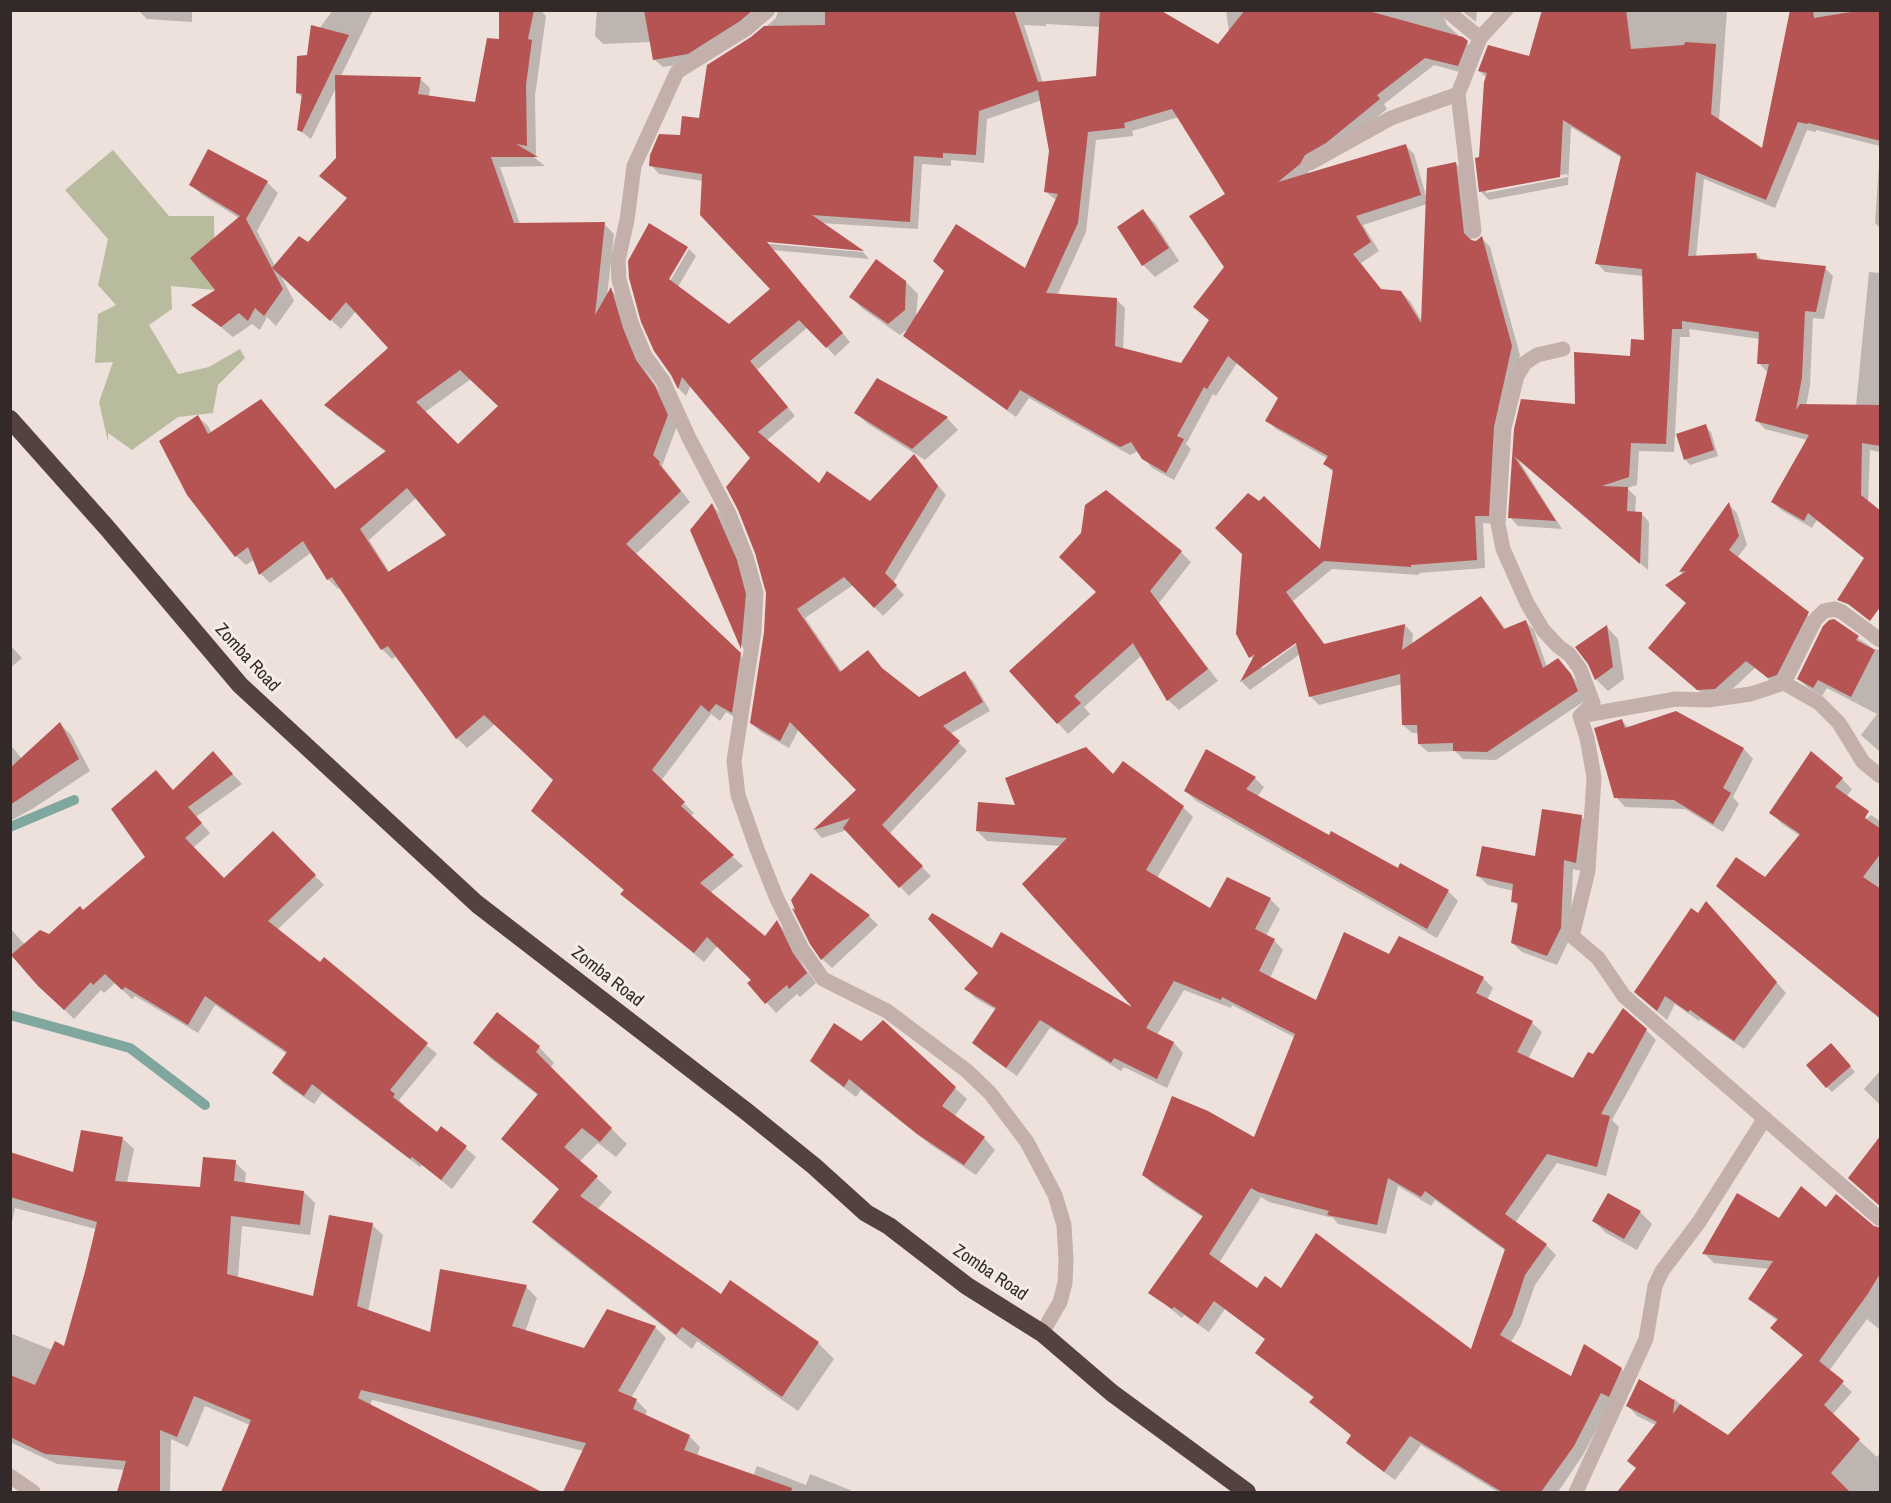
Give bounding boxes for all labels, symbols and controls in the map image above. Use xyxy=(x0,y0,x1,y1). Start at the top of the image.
street label: Zomba Road xyxy=(210,619,284,697)
street label: Zomba Road xyxy=(567,942,647,1012)
street label: Zomba Road xyxy=(949,1240,1031,1306)

